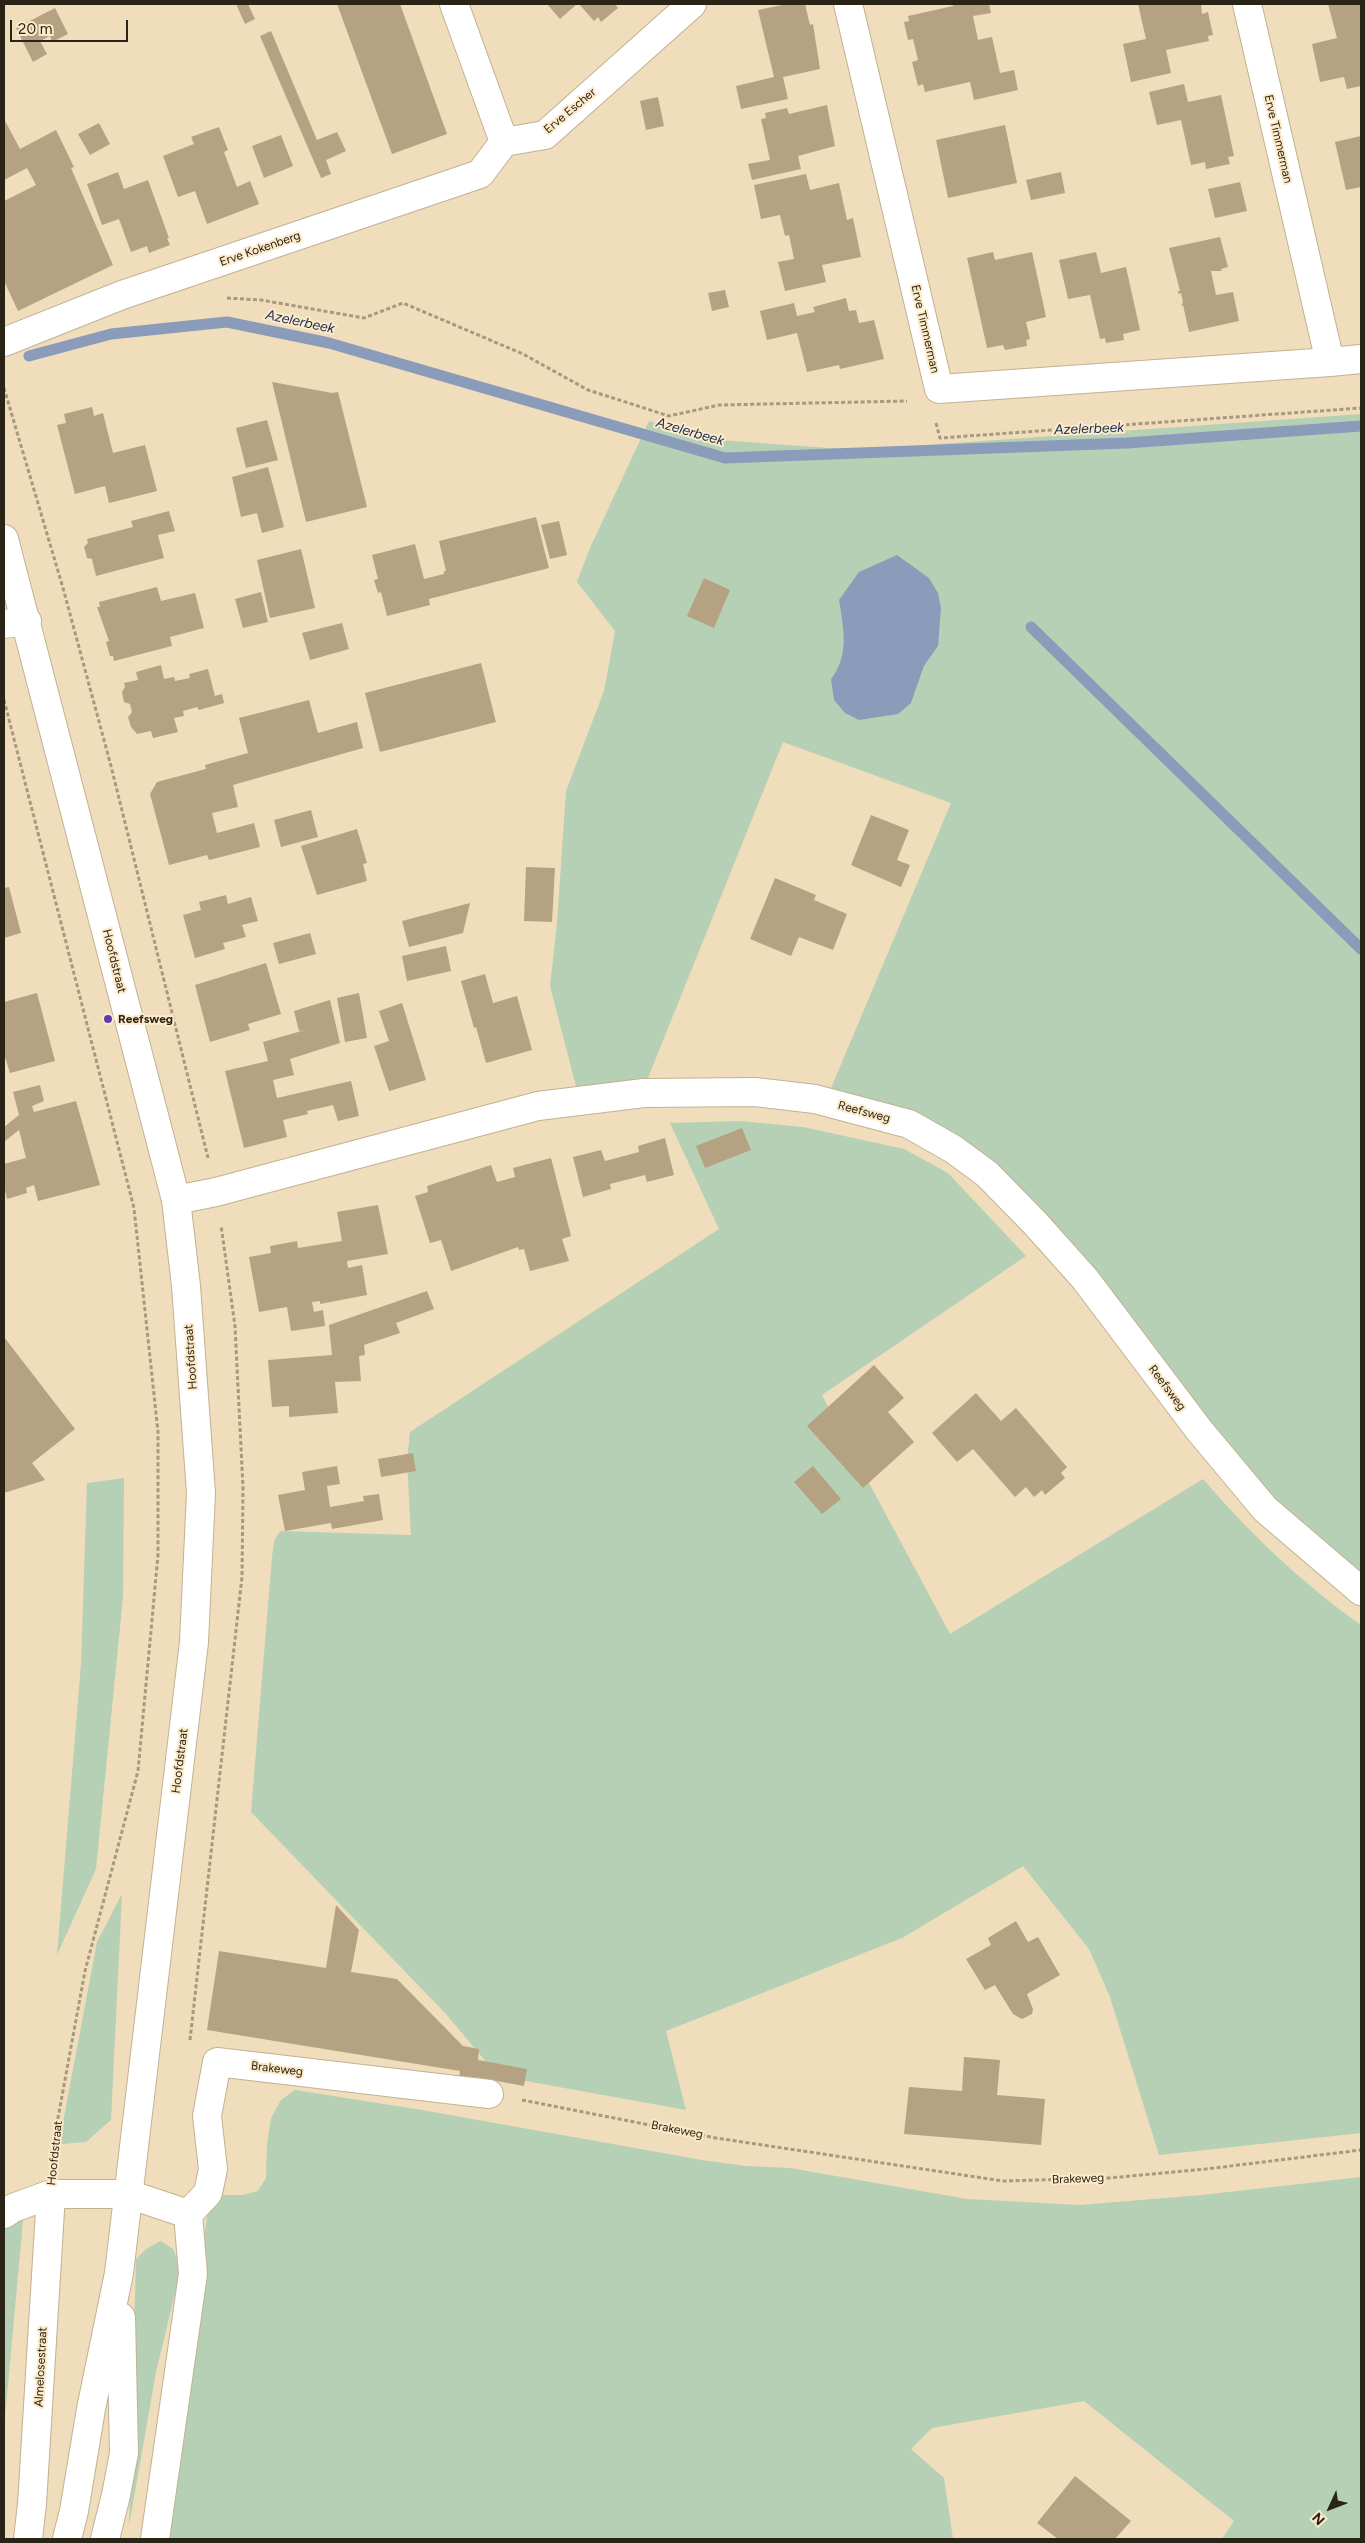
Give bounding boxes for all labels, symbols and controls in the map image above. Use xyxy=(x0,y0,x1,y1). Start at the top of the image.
scale bar xyxy=(12,10,130,42)
text: 20 m xyxy=(18,20,52,38)
street label: Erve Escher xyxy=(541,85,599,137)
street label: Erve Timmerman xyxy=(1261,93,1295,185)
street label: Erve Kokenberg xyxy=(218,228,302,270)
street label: Erve Timmerman xyxy=(908,283,942,375)
water label: Azelerbeek xyxy=(264,307,336,337)
water label: Azelerbeek xyxy=(654,414,726,450)
water label: Azelerbeek xyxy=(1054,419,1124,439)
street label: Hoofdstraat xyxy=(99,928,129,994)
place label: Reefsweg xyxy=(118,1012,173,1026)
marker: Reefsweg xyxy=(102,1013,114,1025)
street label: Reefsweg xyxy=(836,1098,892,1126)
street label: Hoofdstraat xyxy=(182,1324,200,1390)
street label: Reefsweg xyxy=(1145,1362,1189,1414)
street label: Hoofdstraat xyxy=(169,1728,191,1794)
street label: Brakeweg xyxy=(250,2059,304,2079)
street label: Brakeweg xyxy=(650,2118,704,2142)
street label: Hoofdstraat xyxy=(44,2120,66,2186)
street label: Brakeweg xyxy=(1052,2171,1104,2187)
street label: Almelosestraat xyxy=(32,2327,50,2407)
north arrow xyxy=(1305,2483,1355,2533)
text: N xyxy=(1309,2509,1329,2528)

